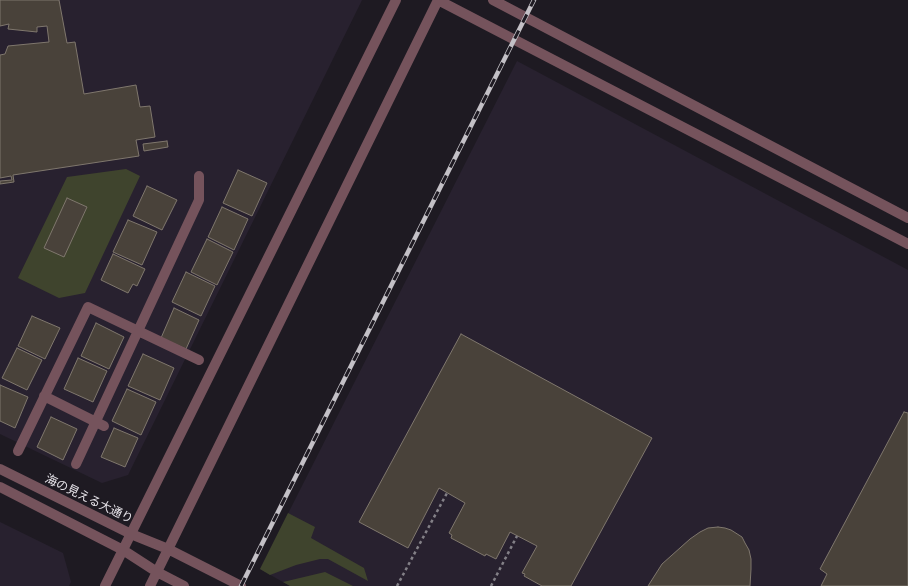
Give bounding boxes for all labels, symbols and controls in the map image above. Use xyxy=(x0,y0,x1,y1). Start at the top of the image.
street label: 海の見える大通り xyxy=(43,471,135,527)

